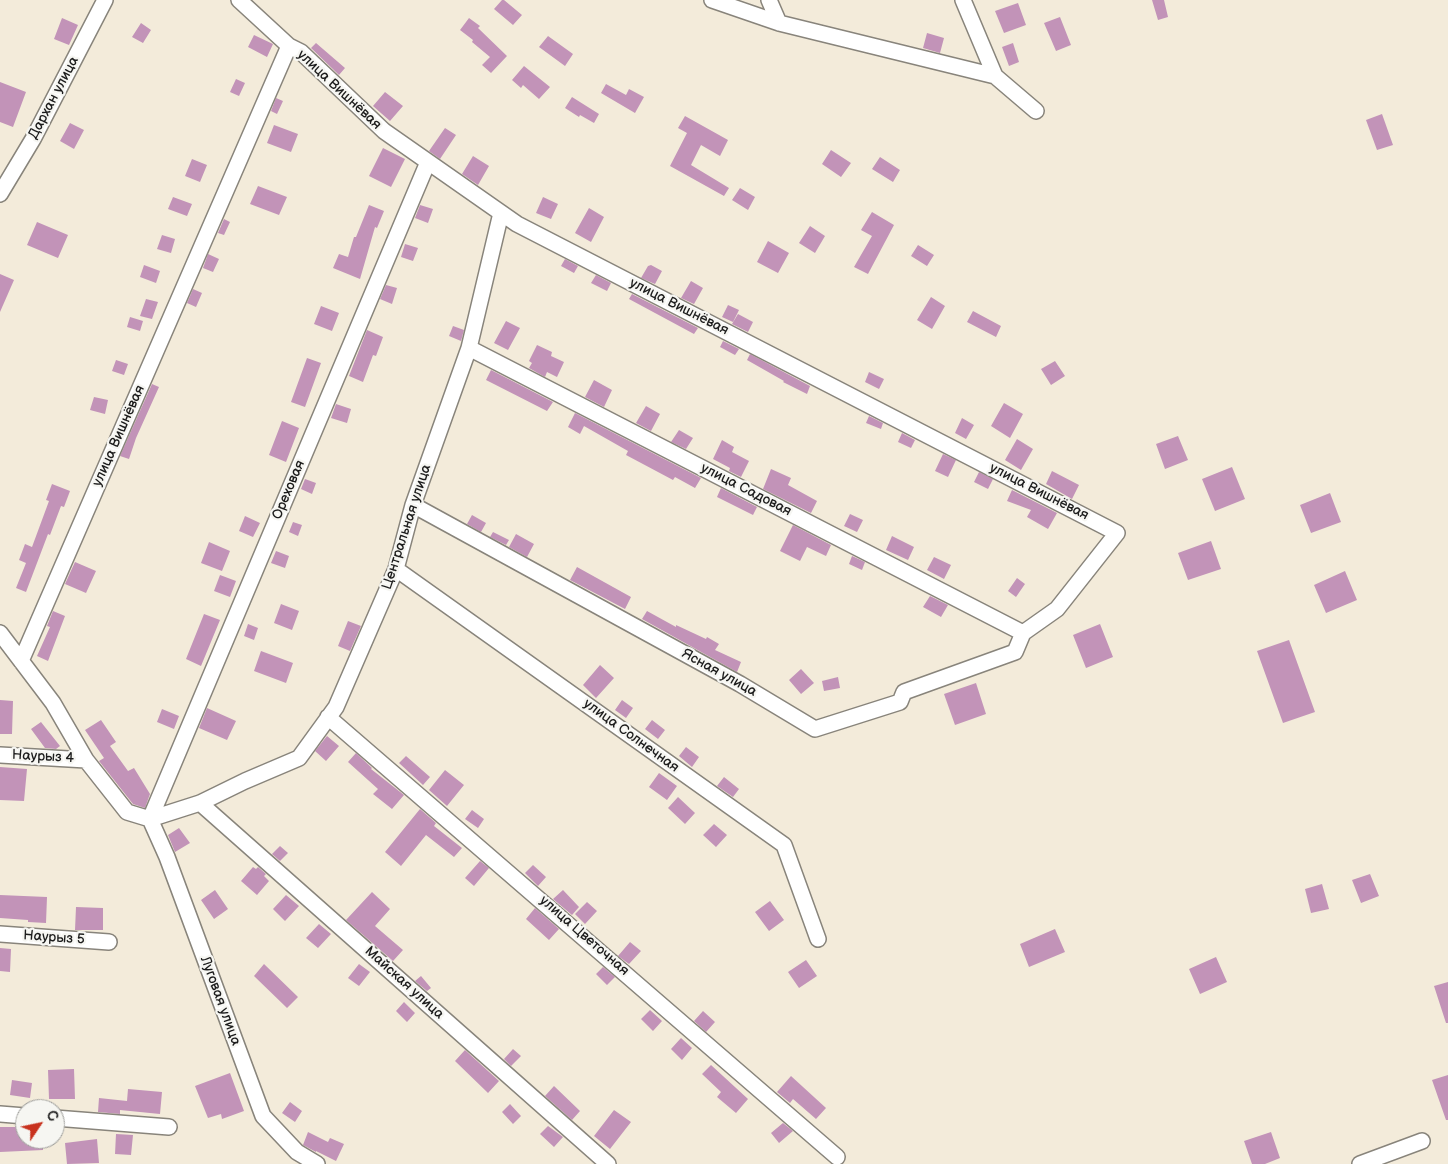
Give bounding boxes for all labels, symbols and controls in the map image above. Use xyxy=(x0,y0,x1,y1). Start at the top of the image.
street label: улица Вишнёвая xyxy=(293,47,385,133)
street label: Дархан улица xyxy=(25,54,83,142)
street label: улица Вишнёвая xyxy=(627,275,731,339)
street label: улица Вишнёвая xyxy=(89,383,149,489)
street label: Ореховая xyxy=(269,458,309,522)
street label: улица Садовая xyxy=(698,460,794,520)
street label: улица Вишнёвая xyxy=(987,460,1091,524)
street label: Центральная улица xyxy=(379,462,435,592)
street label: Ясная улица xyxy=(679,645,759,701)
street label: улица Солнечная xyxy=(580,696,682,776)
street label: Наурыз 4 xyxy=(12,747,74,767)
street label: улица Цветочная xyxy=(536,893,632,979)
street label: Наурыз 5 xyxy=(23,927,85,949)
street label: Майская улица xyxy=(361,943,447,1023)
street label: Луговая улица xyxy=(196,954,244,1048)
north arrow xyxy=(15,1099,65,1149)
text: С xyxy=(42,1107,62,1125)

